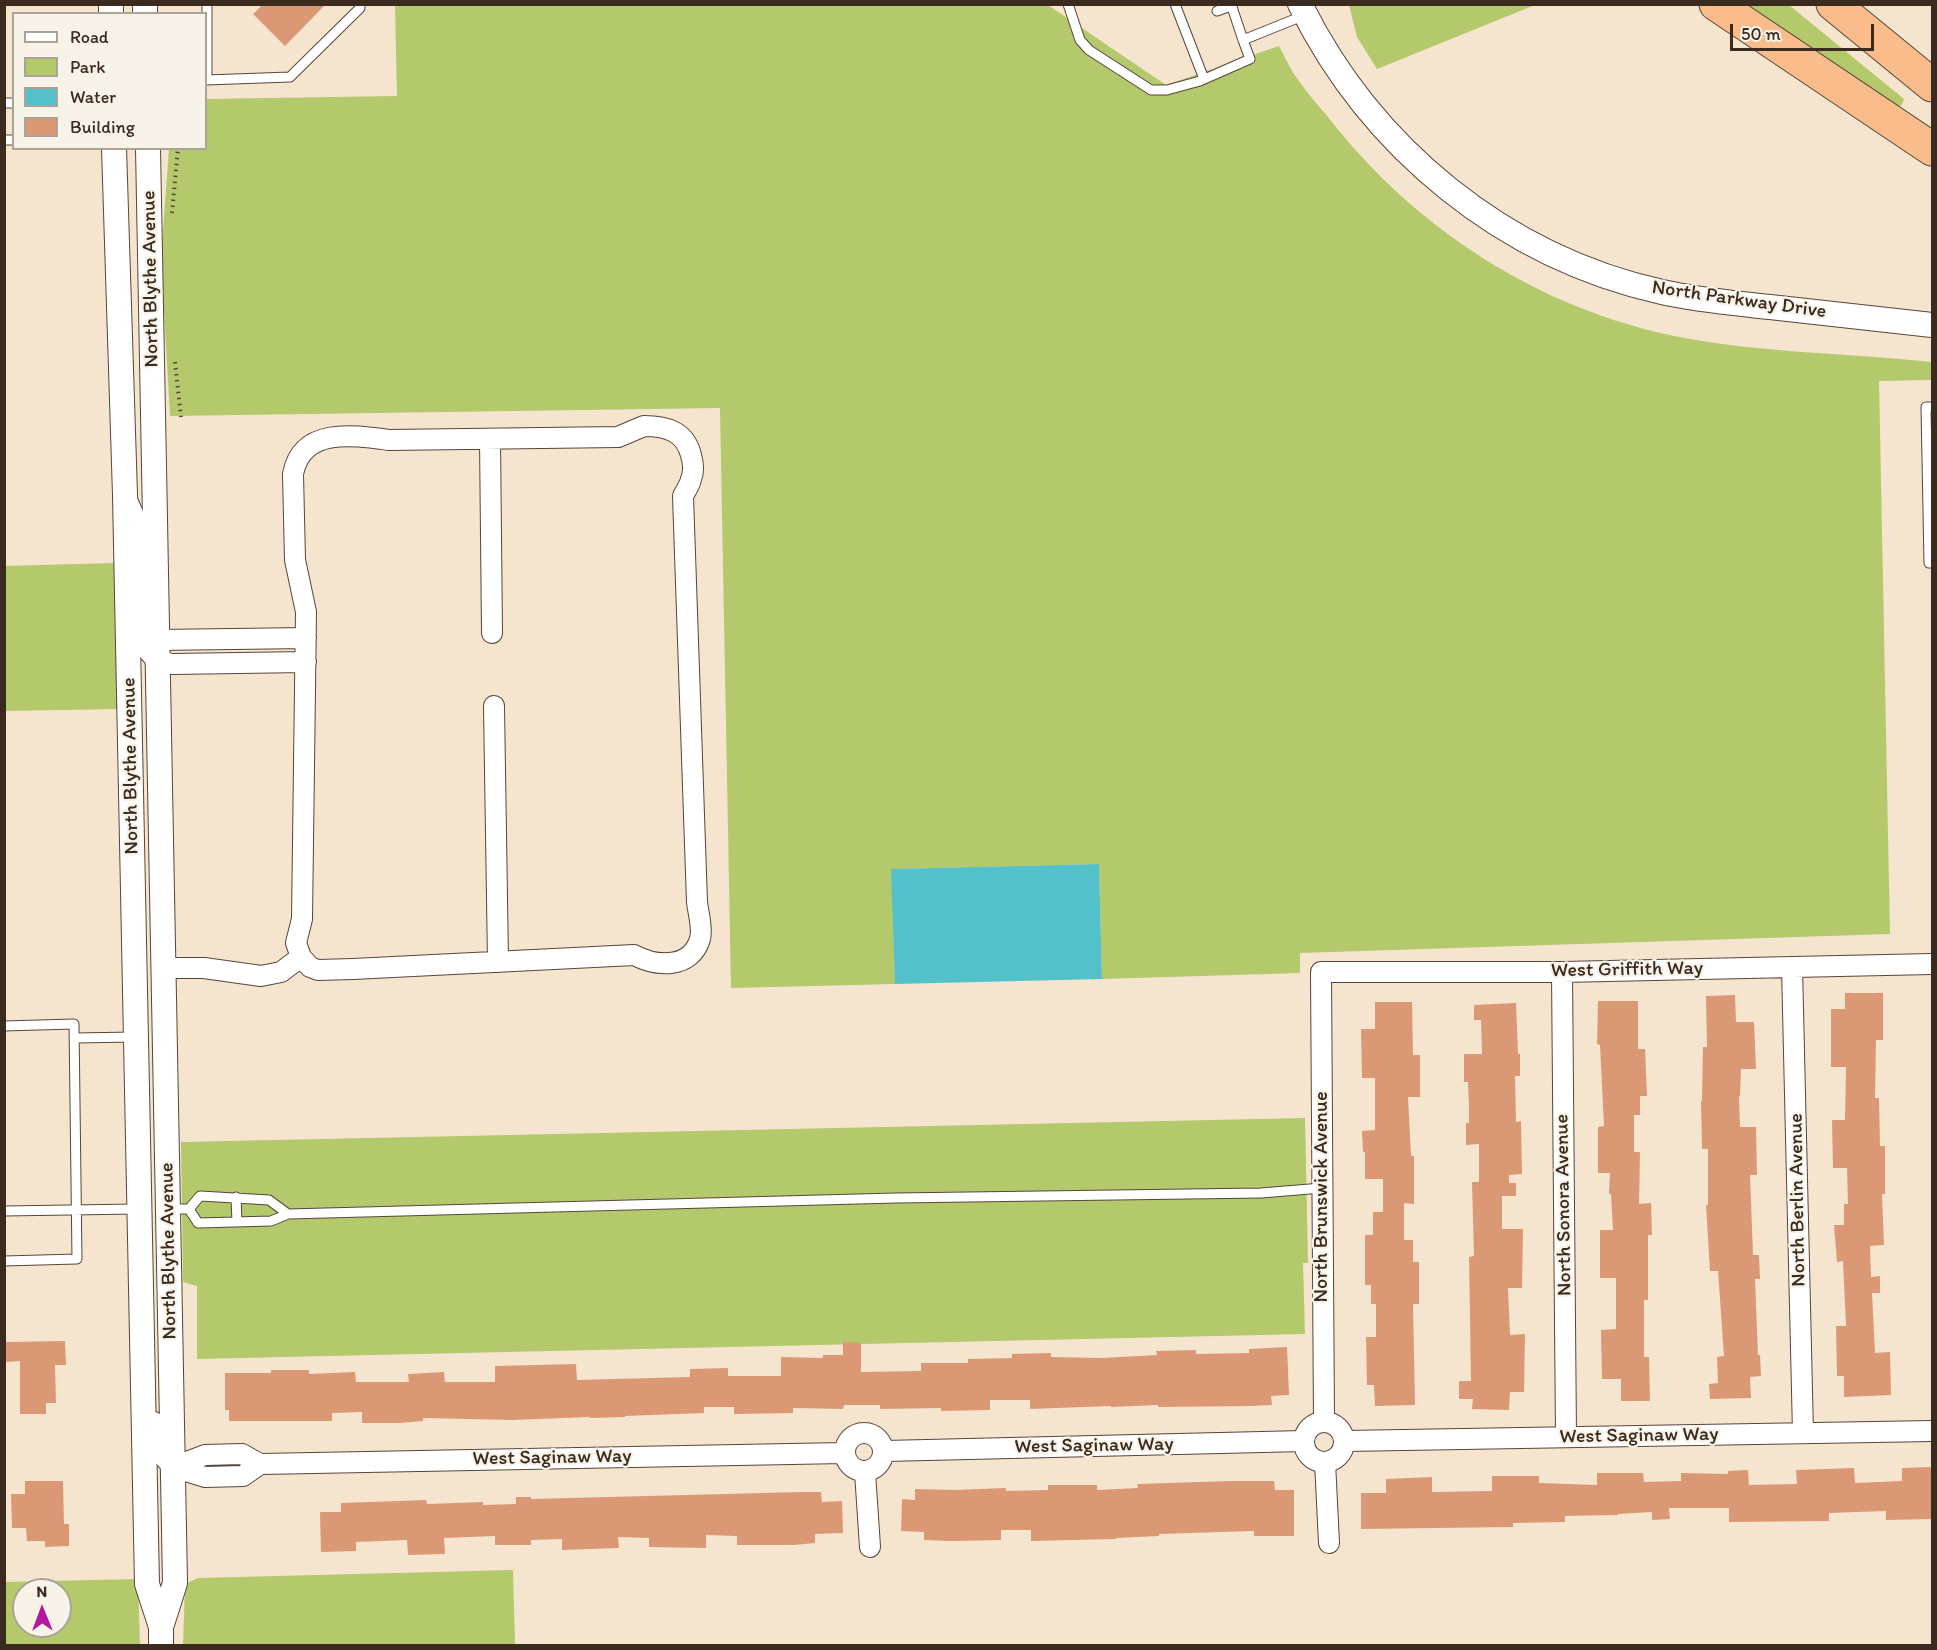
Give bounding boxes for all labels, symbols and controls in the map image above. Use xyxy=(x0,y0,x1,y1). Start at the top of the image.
legend xyxy=(12,12,207,150)
scale bar xyxy=(1733,12,1877,50)
text: 50 m xyxy=(1741,23,1781,45)
text: Road xyxy=(70,26,109,48)
text: Park xyxy=(70,56,105,78)
text: Water xyxy=(70,86,116,108)
text: Building xyxy=(70,116,135,138)
street label: North Blythe Avenue xyxy=(137,190,165,368)
street label: North Parkway Drive xyxy=(1650,276,1828,324)
street label: North Blythe Avenue xyxy=(117,677,145,855)
street label: West Griffith Way xyxy=(1551,957,1703,983)
street label: North Brunswick Avenue xyxy=(1310,1091,1334,1303)
street label: North Berlin Avenue xyxy=(1784,1113,1812,1287)
street label: North Sonora Avenue xyxy=(1550,1114,1578,1296)
street label: North Blythe Avenue xyxy=(155,1162,183,1340)
street label: West Saginaw Way xyxy=(1559,1423,1719,1449)
street label: West Saginaw Way xyxy=(1014,1433,1174,1459)
street label: West Saginaw Way xyxy=(472,1445,632,1471)
north arrow xyxy=(12,1578,72,1638)
text: N xyxy=(36,1582,47,1601)

